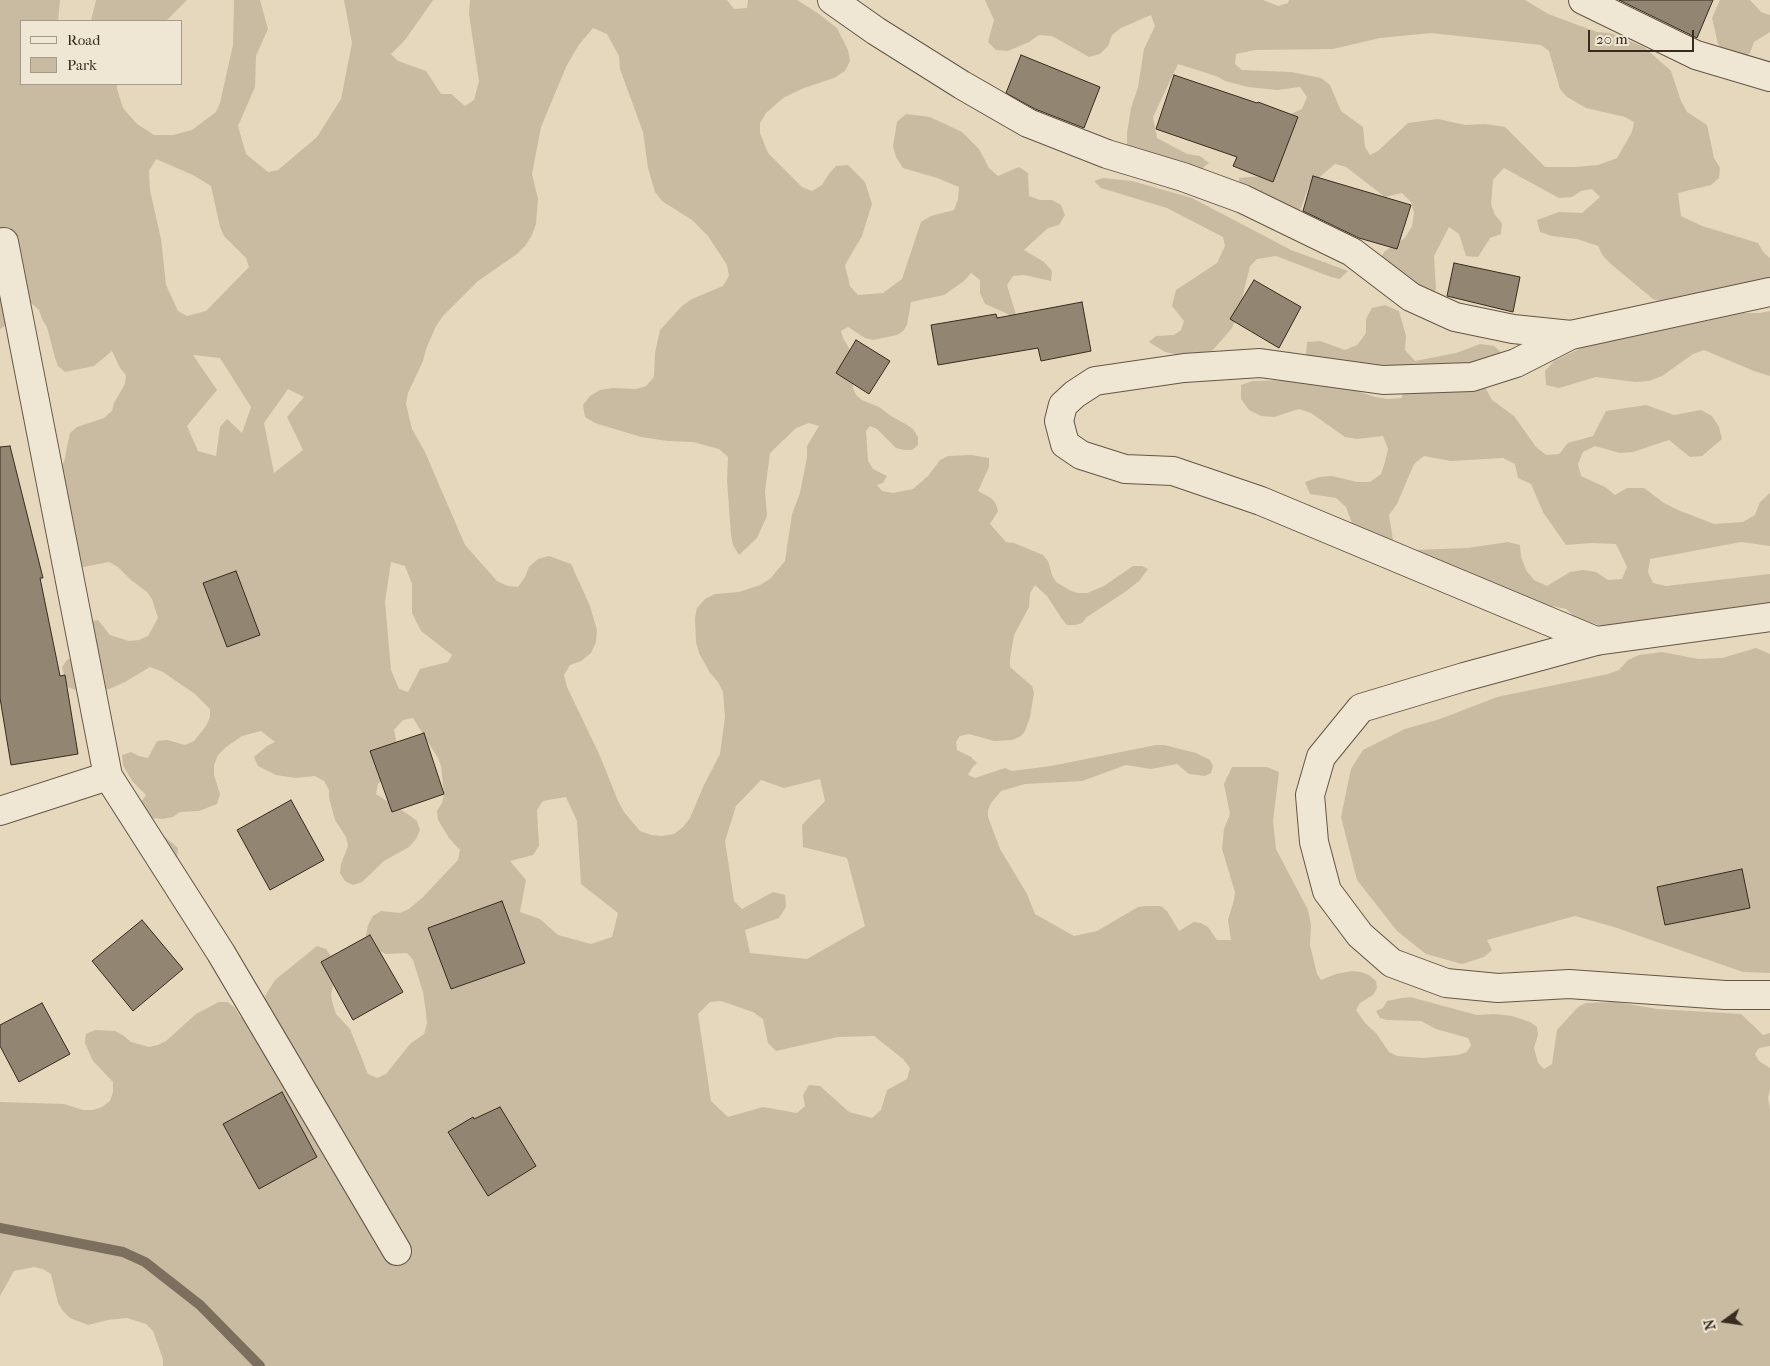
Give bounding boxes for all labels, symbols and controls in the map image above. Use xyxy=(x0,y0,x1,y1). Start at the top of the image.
legend xyxy=(20,20,182,85)
scale bar xyxy=(1590,20,1696,52)
text: 20 m xyxy=(1596,30,1628,48)
text: Road xyxy=(67,31,100,49)
text: Park xyxy=(67,56,97,74)
north arrow xyxy=(1700,1296,1750,1346)
text: N xyxy=(1700,1318,1719,1332)

